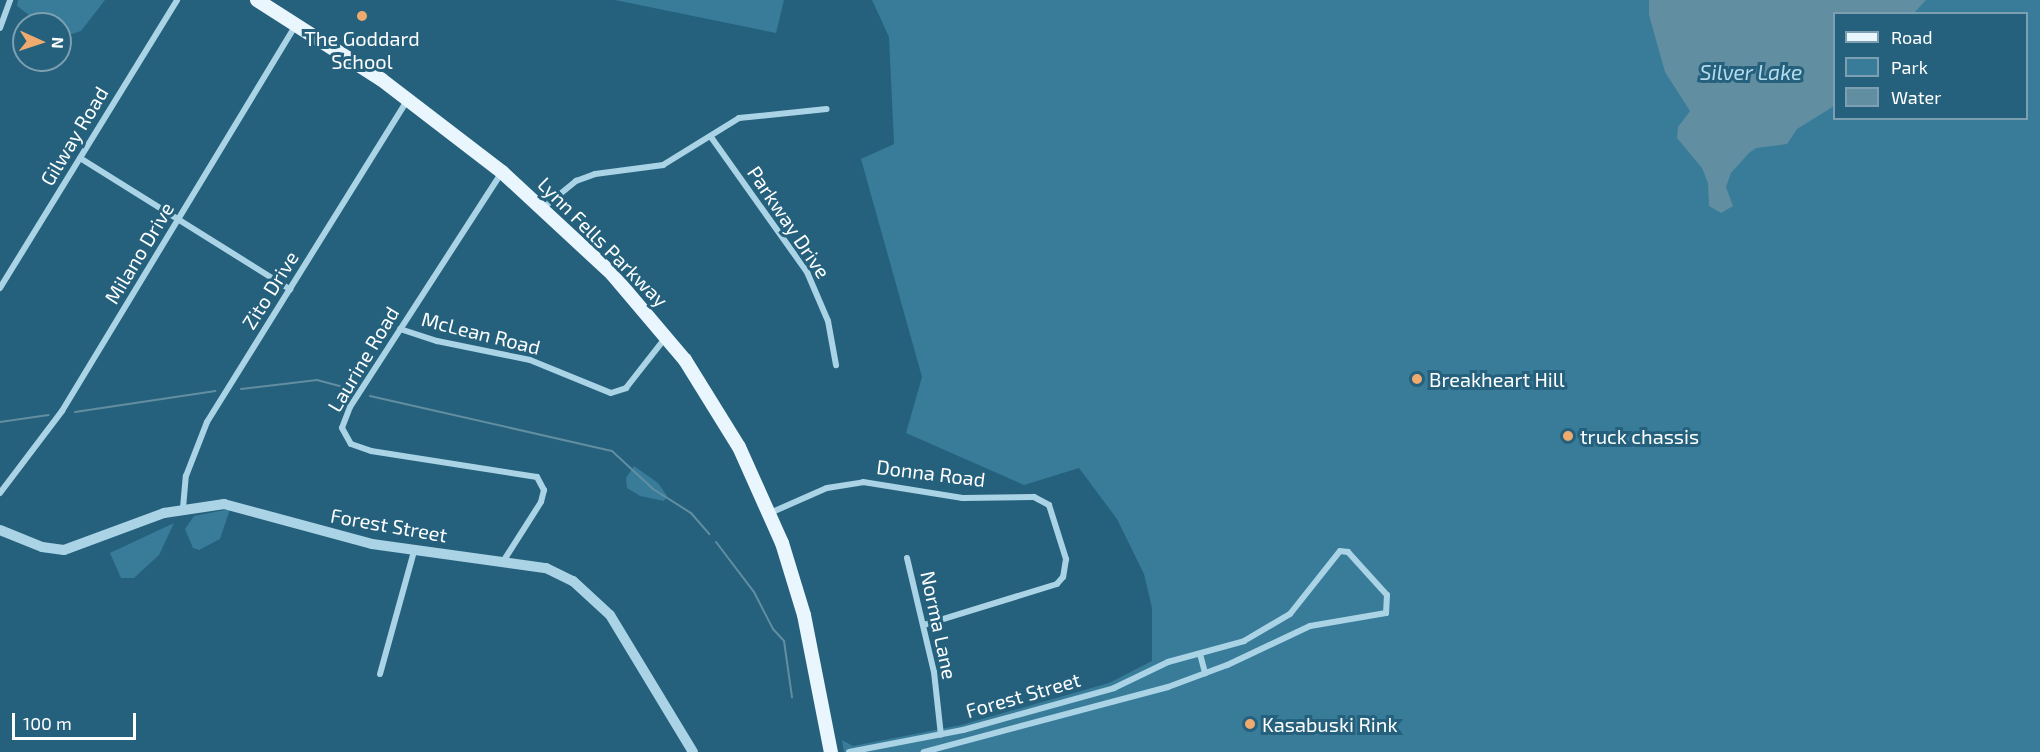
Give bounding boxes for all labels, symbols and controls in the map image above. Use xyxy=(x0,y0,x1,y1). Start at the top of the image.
marker: The Goddard School xyxy=(355,9,369,23)
north arrow xyxy=(12,12,72,72)
legend xyxy=(1833,12,2028,120)
place label: The Goddard School xyxy=(304,26,420,73)
text: Road xyxy=(1891,26,1932,48)
text: N xyxy=(49,37,68,49)
text: Park xyxy=(1891,56,1928,78)
water label: Silver Lake xyxy=(1700,59,1802,85)
street label: Gilway Road xyxy=(35,82,113,190)
text: Water xyxy=(1891,86,1941,108)
street label: Parkway Drive xyxy=(742,161,836,283)
street label: Lynn Fells Parkway xyxy=(533,172,673,312)
street label: Milano Drive xyxy=(99,198,179,308)
street label: Zito Drive xyxy=(237,247,303,333)
street label: Laurine Road xyxy=(322,302,404,416)
street label: McLean Road xyxy=(419,307,543,359)
place label: Breakheart Hill xyxy=(1429,367,1565,391)
marker: Breakheart Hill xyxy=(1410,372,1424,386)
place label: truck chassis xyxy=(1580,424,1699,448)
marker: truck chassis xyxy=(1561,429,1575,443)
street label: Donna Road xyxy=(875,454,987,492)
street label: Forest Street xyxy=(329,503,449,547)
street label: Norma Lane xyxy=(916,569,962,681)
street label: Forest Street xyxy=(963,667,1083,723)
scale bar xyxy=(15,701,140,739)
text: 100 m xyxy=(23,712,72,734)
place label: Kasabuski Rink xyxy=(1262,712,1398,736)
marker: Kasabuski Rink xyxy=(1243,717,1257,731)

